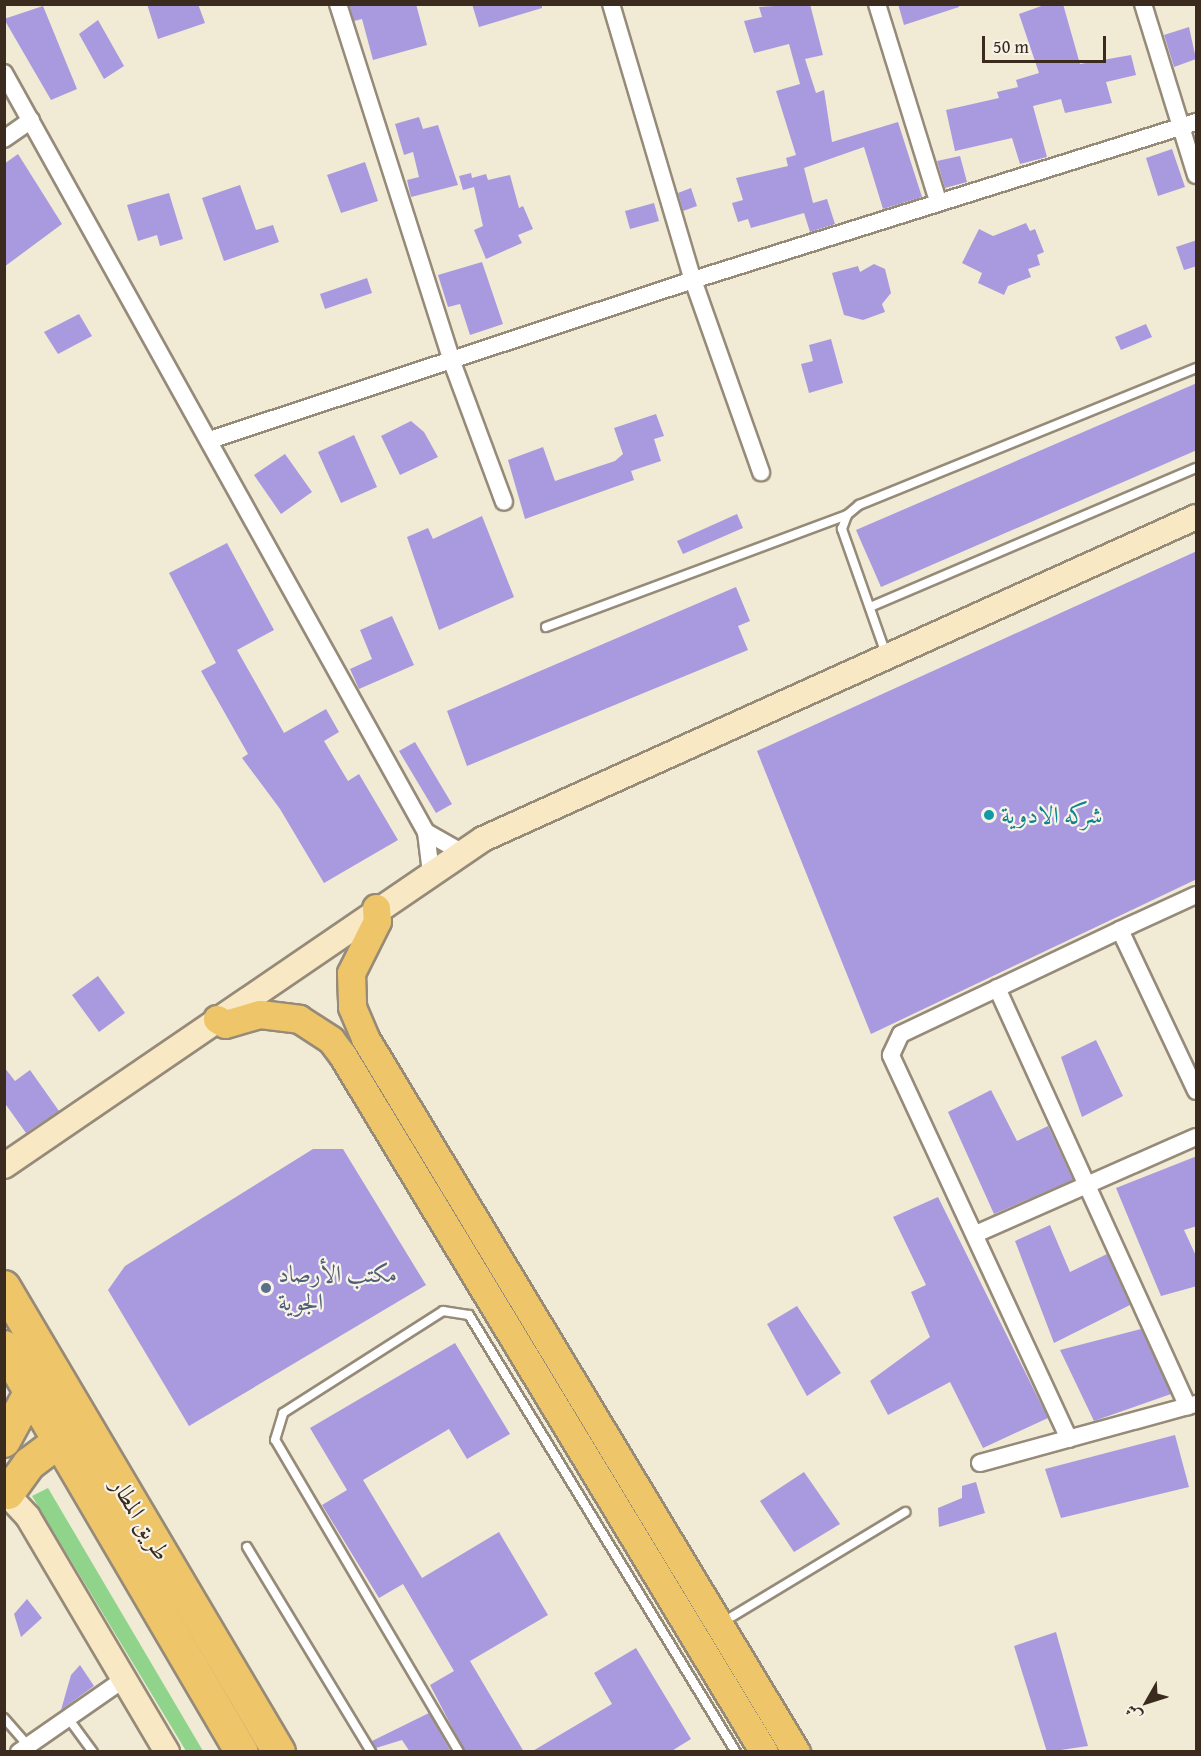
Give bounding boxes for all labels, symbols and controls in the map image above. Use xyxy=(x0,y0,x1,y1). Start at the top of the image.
scale bar xyxy=(985,24,1110,62)
text: 50 m xyxy=(993,33,1029,60)
place label: شركه الادوية xyxy=(1001,801,1103,829)
marker: شركه الادوية xyxy=(982,808,996,822)
place label: مكتب الأرصاد الجوية xyxy=(278,1260,397,1316)
marker: مكتب الأرصاد الجوية xyxy=(259,1281,273,1295)
street label: طريق المطار xyxy=(105,1472,177,1566)
north arrow xyxy=(1117,1672,1177,1732)
text: ش xyxy=(1119,1700,1147,1727)

